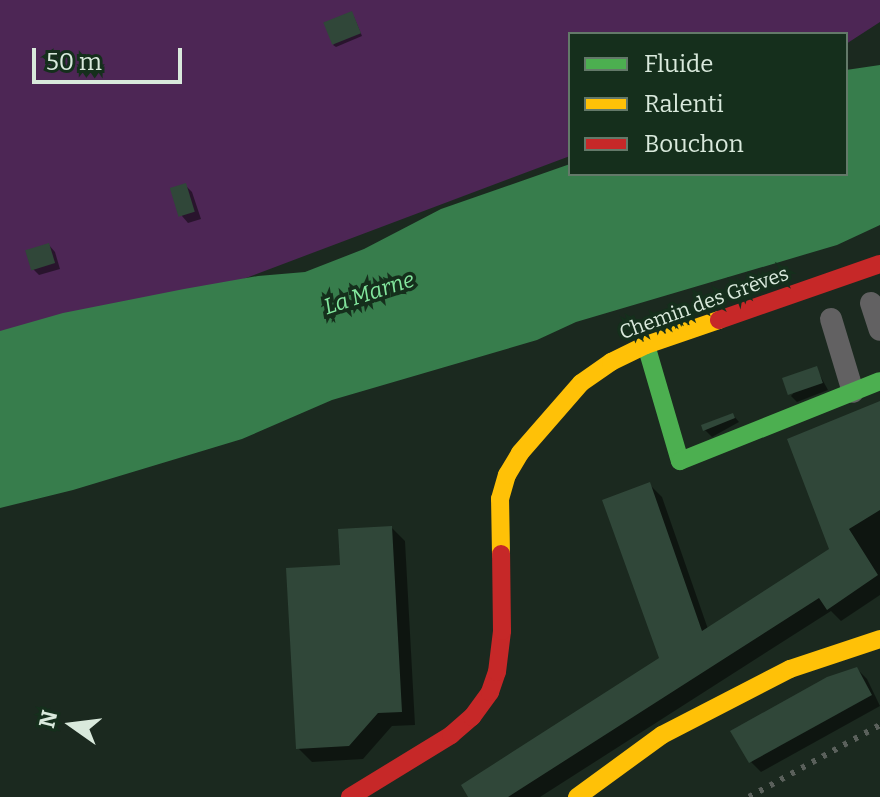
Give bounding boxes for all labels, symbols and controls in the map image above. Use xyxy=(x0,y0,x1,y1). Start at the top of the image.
scale bar xyxy=(36,32,186,82)
legend xyxy=(568,32,848,176)
text: 50 m xyxy=(46,48,102,76)
text: Fluide xyxy=(644,50,713,78)
text: Ralenti xyxy=(644,90,724,118)
text: Bouchon xyxy=(644,130,744,158)
street label: Chemin des Grèves xyxy=(616,261,792,345)
water label: La Marne xyxy=(320,266,418,320)
north arrow xyxy=(32,685,112,765)
text: N xyxy=(33,708,63,731)

